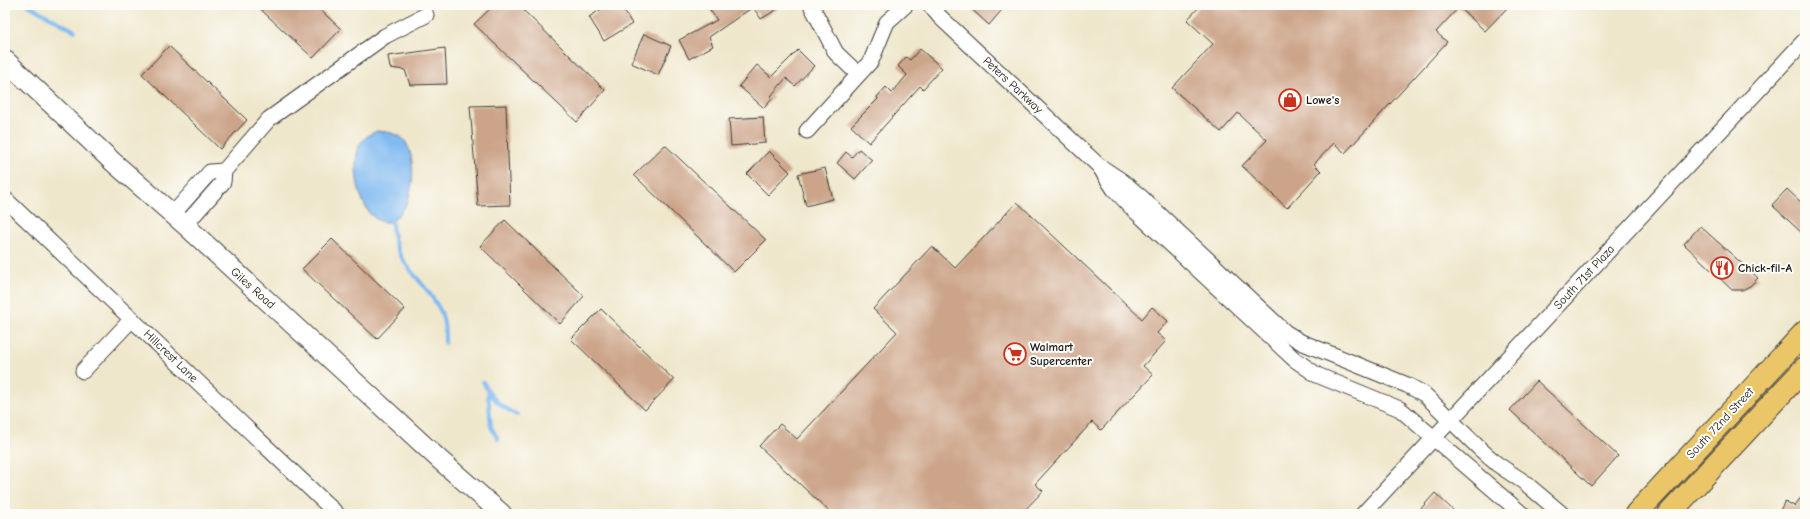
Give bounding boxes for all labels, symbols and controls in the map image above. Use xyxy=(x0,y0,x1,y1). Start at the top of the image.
street label: Peters Parkway xyxy=(980,54,1046,117)
shop icon: Lowe's xyxy=(1277,87,1303,113)
place label: Lowe's xyxy=(1306,93,1339,107)
street label: South 71st Plaza xyxy=(1551,242,1617,312)
restaurant icon: Chick-fil-A xyxy=(1709,255,1735,281)
place label: Chick-fil-A xyxy=(1738,261,1793,275)
street label: Giles Road xyxy=(228,264,278,312)
street label: Hillcrest Lane xyxy=(141,327,201,385)
place label: Walmart Supercenter xyxy=(1030,340,1092,368)
supermarket icon: Walmart Supercenter xyxy=(1002,341,1028,367)
street label: South 72nd Street xyxy=(1684,384,1757,461)

